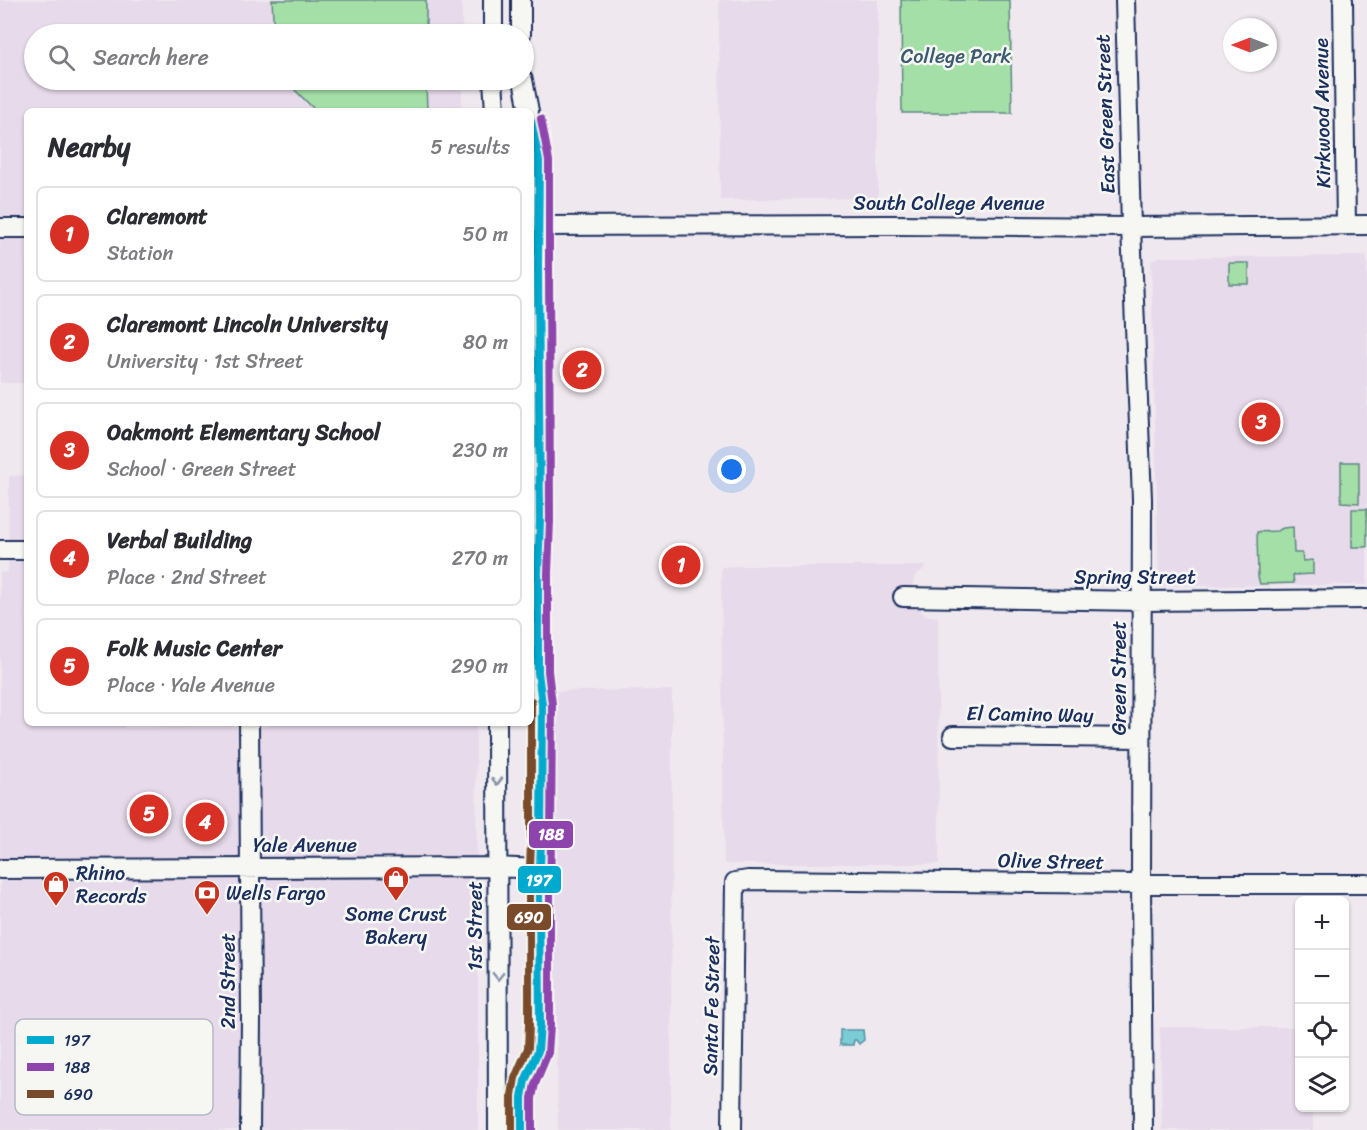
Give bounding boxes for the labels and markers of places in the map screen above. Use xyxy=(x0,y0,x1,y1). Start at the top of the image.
pin: 2 xyxy=(562,348,602,392)
pin: 3 xyxy=(1242,400,1280,444)
pin: 1 xyxy=(662,542,700,588)
pin: 5 xyxy=(130,792,168,836)
pin: 4 xyxy=(186,800,224,844)
place label: Rhino Records xyxy=(76,856,147,914)
shop icon: Some Crust Bakery xyxy=(381,864,411,902)
shop icon: Rhino Records xyxy=(41,869,71,907)
place label: Wells Fargo xyxy=(226,876,326,911)
bank icon: Wells Fargo xyxy=(192,878,222,916)
place label: Some Crust Bakery xyxy=(345,897,447,955)

